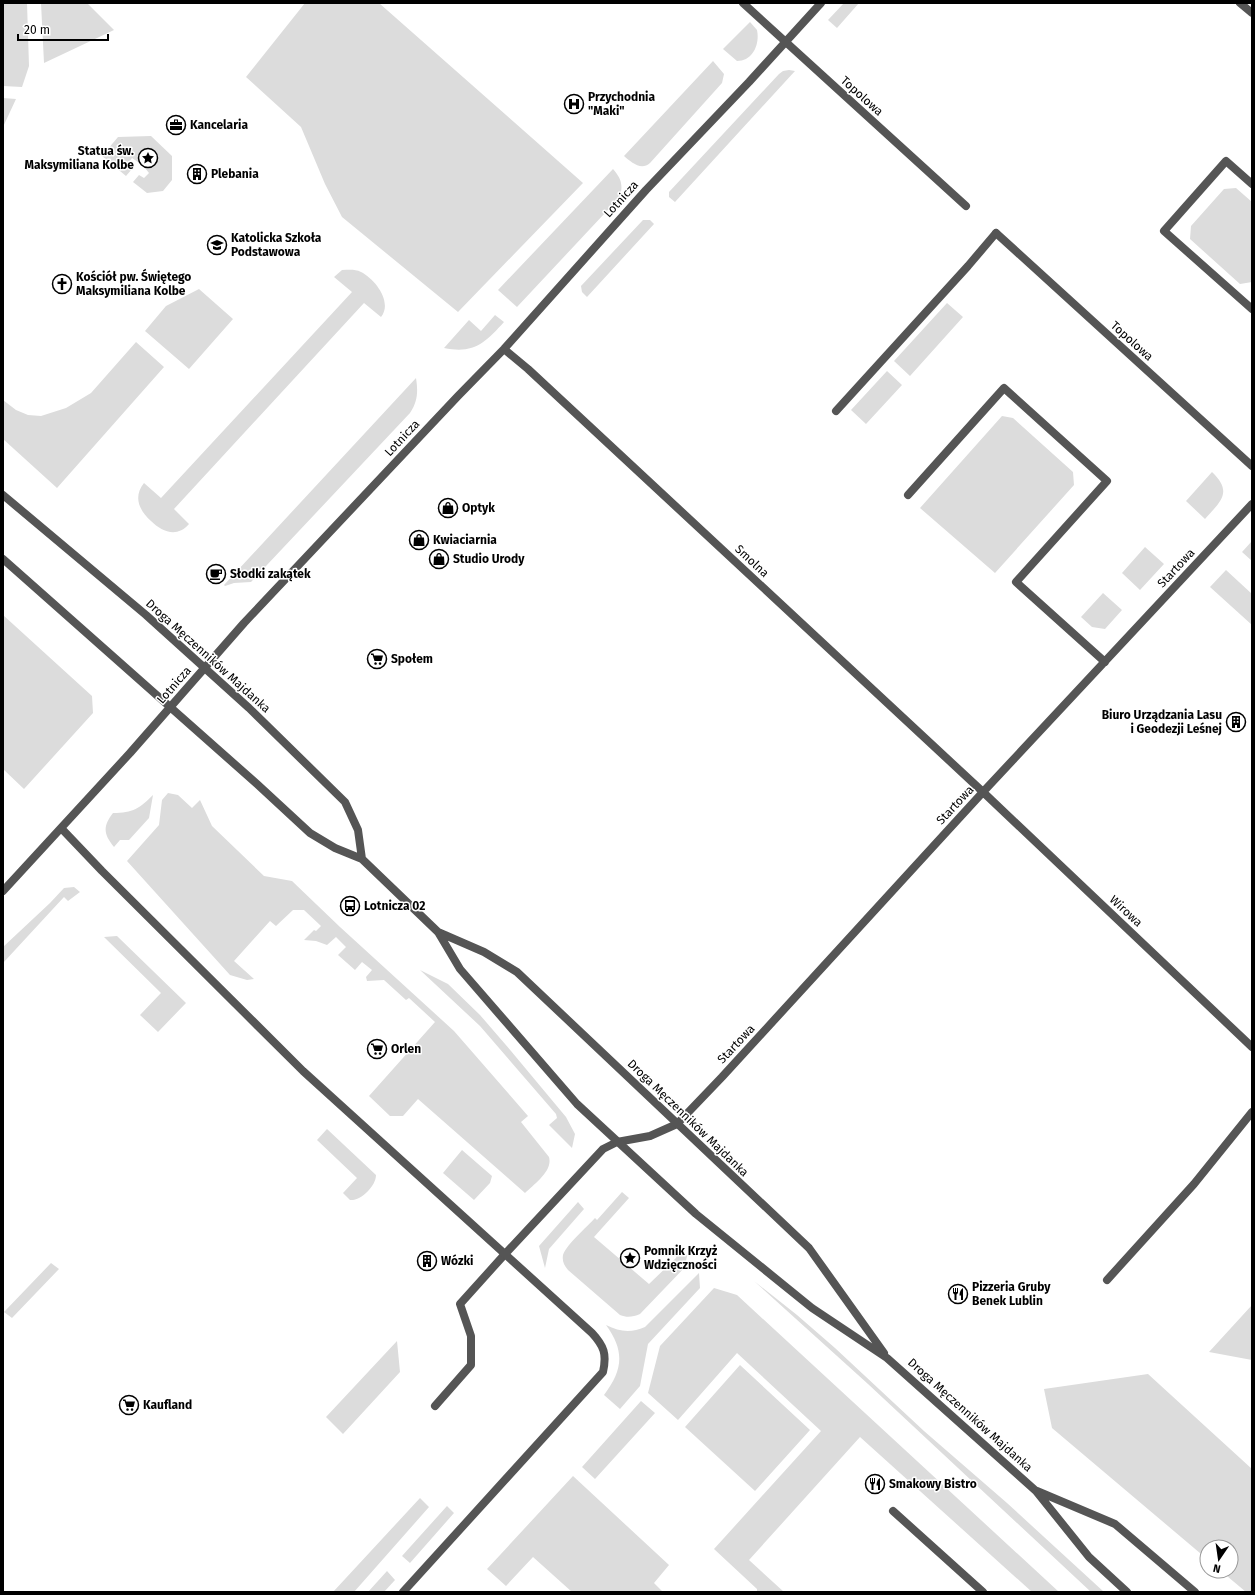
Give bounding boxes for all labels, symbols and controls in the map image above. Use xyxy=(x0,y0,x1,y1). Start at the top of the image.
scale bar xyxy=(18,16,108,42)
text: 20 m xyxy=(24,23,50,37)
street label: Topolowa xyxy=(838,73,886,119)
place label: Przychodnia "Maki" xyxy=(588,90,655,118)
hospital icon: Przychodnia "Maki" xyxy=(563,93,585,115)
office icon: Kancelaria xyxy=(165,114,187,136)
place label: Kancelaria xyxy=(190,118,248,132)
place label: Statua św. Maksymiliana Kolbe xyxy=(25,144,134,172)
place icon: Statua św. Maksymiliana Kolbe xyxy=(137,147,159,169)
building icon: Plebania xyxy=(186,163,208,185)
place label: Plebania xyxy=(211,167,259,181)
street label: Lotnicza xyxy=(601,178,641,220)
place label: Katolicka Szkoła Podstawowa xyxy=(231,231,322,259)
school or university icon: Katolicka Szkoła Podstawowa xyxy=(206,234,228,256)
place label: Kościół pw. Świętego Maksymiliana Kolbe xyxy=(76,268,191,298)
church icon: Kościół pw. Świętego Maksymiliana Kolbe xyxy=(51,273,73,295)
street label: Topolowa xyxy=(1108,318,1156,364)
street label: Lotnicza xyxy=(382,417,422,459)
shop icon: Optyk xyxy=(437,497,459,519)
place label: Optyk xyxy=(462,501,495,515)
shop icon: Kwiaciarnia xyxy=(408,529,430,551)
place label: Kwiaciarnia xyxy=(433,533,497,547)
street label: Smolna xyxy=(732,542,772,580)
street label: Startowa xyxy=(1154,546,1198,590)
shop icon: Studio Urody xyxy=(428,548,450,570)
place label: Studio Urody xyxy=(453,552,525,566)
cafe icon: Słodki zakątek xyxy=(205,563,227,585)
place label: Słodki zakątek xyxy=(230,567,311,582)
street label: Droga Męczenników Majdanka xyxy=(143,596,273,716)
supermarket icon: Społem xyxy=(366,648,388,670)
place label: Społem xyxy=(391,652,433,666)
street label: Lotnicza xyxy=(154,664,194,706)
place label: Biuro Urządzania Lasu i Geodezji Leśnej xyxy=(1102,708,1222,736)
building icon: Biuro Urządzania Lasu i Geodezji Leśnej xyxy=(1225,711,1247,733)
street label: Startowa xyxy=(933,783,977,827)
street label: Wirowa xyxy=(1107,892,1145,930)
bus stop icon: Lotnicza 02 xyxy=(339,895,361,917)
place label: Lotnicza 02 xyxy=(364,899,425,913)
street label: Startowa xyxy=(714,1022,758,1066)
supermarket icon: Orlen xyxy=(366,1038,388,1060)
place label: Orlen xyxy=(391,1042,421,1056)
street label: Droga Męczenników Majdanka xyxy=(625,1056,751,1180)
place label: Pomnik Krzyż Wdzięczności xyxy=(644,1244,718,1272)
place icon: Pomnik Krzyż Wdzięczności xyxy=(619,1247,641,1269)
building icon: Wózki xyxy=(416,1250,438,1272)
place label: Wózki xyxy=(441,1254,473,1268)
place label: Pizzeria Gruby Benek Lublin xyxy=(972,1280,1051,1308)
restaurant icon: Pizzeria Gruby Benek Lublin xyxy=(947,1283,969,1305)
street label: Droga Męczenników Majdanka xyxy=(905,1355,1035,1475)
supermarket icon: Kaufland xyxy=(118,1394,140,1416)
place label: Kaufland xyxy=(143,1398,192,1412)
restaurant icon: Smakowy Bistro xyxy=(864,1473,886,1495)
place label: Smakowy Bistro xyxy=(889,1477,977,1491)
north arrow xyxy=(1199,1539,1239,1579)
text: N xyxy=(1212,1561,1222,1575)

